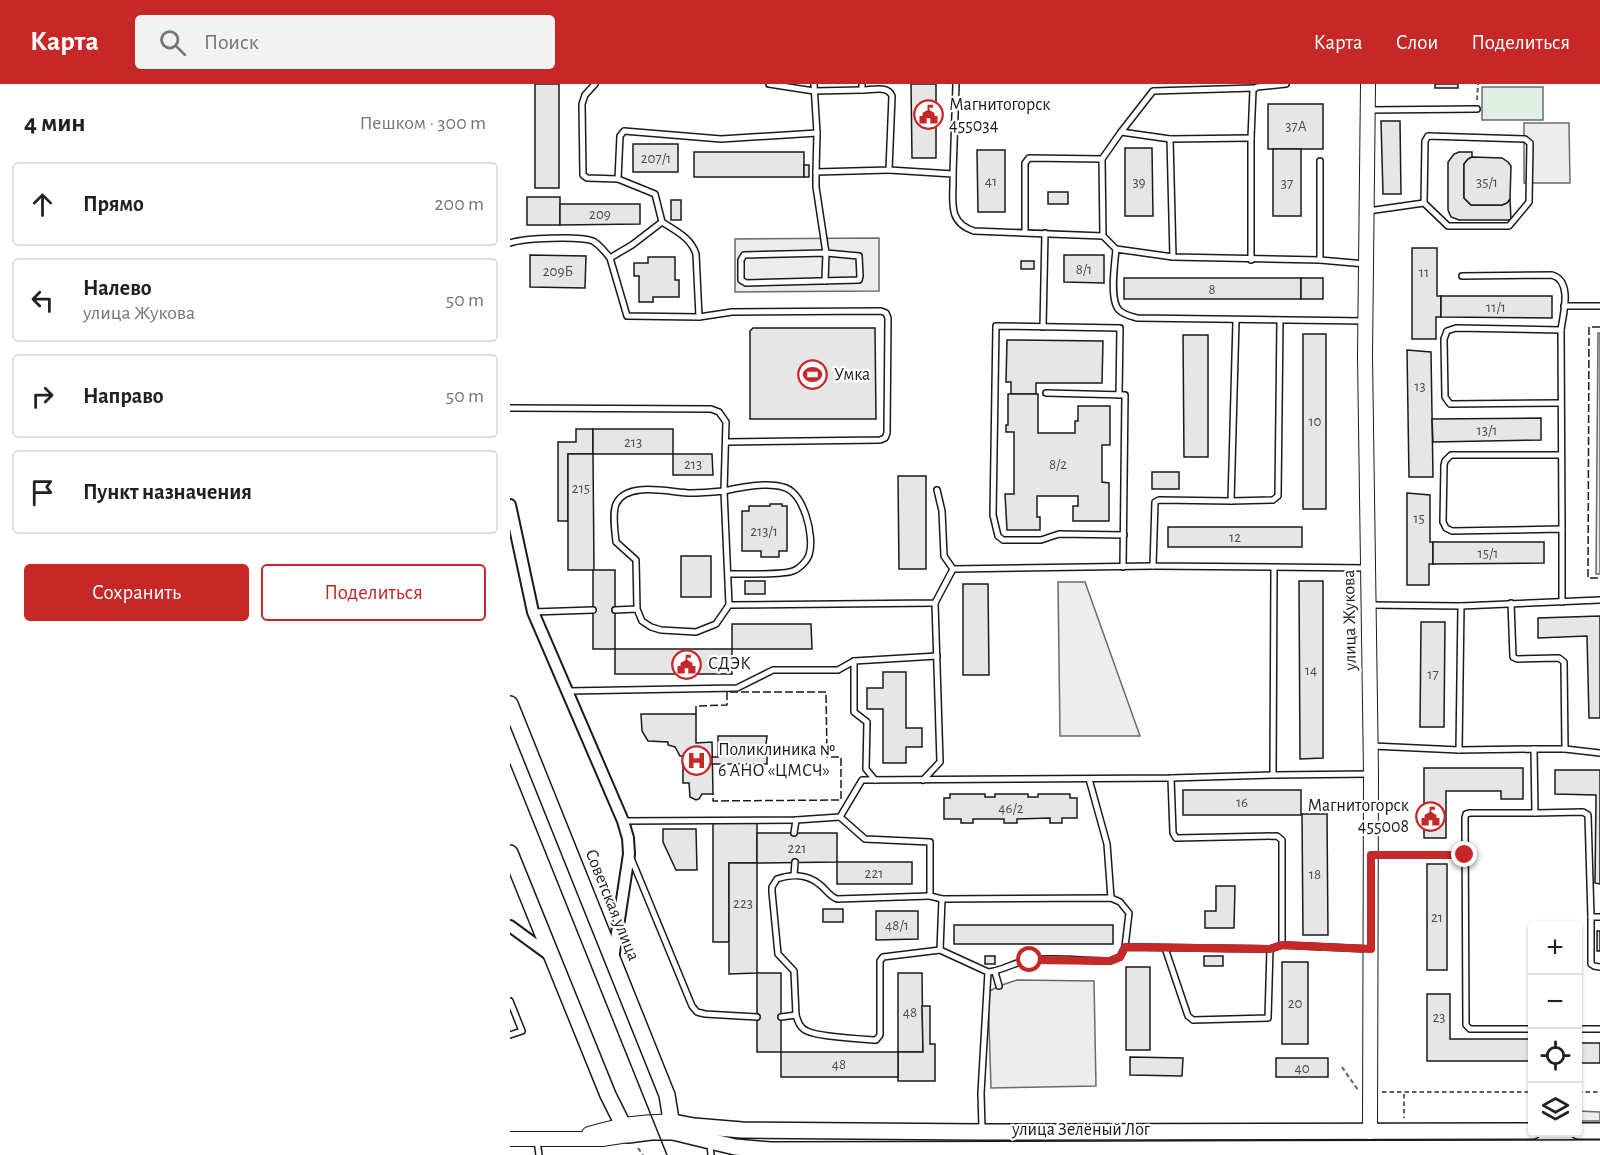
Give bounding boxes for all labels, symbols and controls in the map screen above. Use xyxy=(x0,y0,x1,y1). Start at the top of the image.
search box xyxy=(135,15,555,69)
icon: search xyxy=(156,26,189,59)
text: Карта xyxy=(30,28,99,56)
text: Поиск xyxy=(204,31,259,53)
text: Карта xyxy=(1313,32,1363,53)
text: Слои xyxy=(1396,32,1438,53)
text: Поделиться xyxy=(1471,32,1570,53)
place label: Магнитогорск 455034 xyxy=(949,96,1051,135)
public building icon: Магнитогорск 455034 xyxy=(912,99,944,131)
text: 4 мин xyxy=(24,110,86,136)
text: Пешком · 300 m xyxy=(360,113,486,133)
house number: 37А xyxy=(1285,119,1307,134)
house number: 207/1 xyxy=(641,151,671,166)
house number: 41 xyxy=(985,174,997,189)
house number: 39 xyxy=(1132,175,1146,190)
house number: 35/1 xyxy=(1476,175,1498,190)
house number: 37 xyxy=(1281,176,1293,191)
icon: ahead xyxy=(26,188,59,221)
text: Прямо xyxy=(83,193,144,215)
text: 200 m xyxy=(434,194,484,214)
house number: 209 xyxy=(589,207,611,222)
house number: 8/1 xyxy=(1076,262,1092,277)
house number: 209Б xyxy=(543,264,573,279)
house number: 11 xyxy=(1419,265,1429,280)
text: Налево xyxy=(83,277,152,299)
house number: 8 xyxy=(1208,282,1216,297)
icon: left xyxy=(26,284,59,317)
text: 50 m xyxy=(446,290,484,310)
house number: 11/1 xyxy=(1486,300,1506,315)
text: улица Жукова xyxy=(83,303,195,323)
sports icon: Умка xyxy=(797,359,829,391)
place label: Умка xyxy=(834,366,870,384)
house number: 13 xyxy=(1414,379,1426,394)
icon: right xyxy=(26,380,59,413)
text: Направо xyxy=(83,385,164,407)
text: 50 m xyxy=(446,386,484,406)
house number: 10 xyxy=(1308,414,1322,429)
house number: 13/1 xyxy=(1477,423,1497,438)
house number: 213 xyxy=(624,435,642,450)
house number: 213 xyxy=(684,457,702,472)
house number: 8/2 xyxy=(1049,457,1067,472)
icon: arrive xyxy=(26,476,59,509)
text: Пункт назначения xyxy=(83,481,252,503)
house number: 215 xyxy=(572,481,590,496)
house number: 15 xyxy=(1413,511,1425,526)
house number: 213/1 xyxy=(750,524,778,539)
house number: 12 xyxy=(1229,530,1241,545)
house number: 15/1 xyxy=(1478,546,1498,561)
button: Сохранить xyxy=(24,564,249,621)
button: Поделиться xyxy=(261,564,486,621)
street label: улица Жукова xyxy=(1340,569,1360,672)
public building icon: СДЭК xyxy=(671,648,703,680)
place label: СДЭК xyxy=(708,655,751,673)
house number: 14 xyxy=(1305,663,1317,678)
house number: 17 xyxy=(1427,667,1439,682)
place label: Поликлиника № 6 АНО «ЦМСЧ» xyxy=(718,741,835,780)
hospital icon: Поликлиника № 6 АНО «ЦМСЧ» xyxy=(681,744,713,776)
house number: 16 xyxy=(1236,795,1248,810)
place label: Магнитогорск 455008 xyxy=(1307,797,1410,836)
public building icon: Магнитогорск 455008 xyxy=(1414,800,1446,832)
house number: 46/2 xyxy=(998,801,1024,816)
house number: 221 xyxy=(788,841,806,856)
route end xyxy=(1451,841,1477,867)
street label: Советская улица xyxy=(581,847,643,963)
house number: 221 xyxy=(865,866,883,881)
house number: 18 xyxy=(1309,867,1321,882)
house number: 223 xyxy=(733,896,753,911)
house number: 21 xyxy=(1431,910,1443,925)
house number: 48/1 xyxy=(885,918,909,933)
map controls xyxy=(1528,921,1582,1137)
button: + xyxy=(1528,921,1582,975)
route start xyxy=(1016,946,1042,972)
button: − xyxy=(1528,975,1582,1029)
house number: 20 xyxy=(1288,996,1302,1011)
house number: 48 xyxy=(903,1005,917,1020)
house number: 23 xyxy=(1432,1010,1446,1025)
button: locate xyxy=(1528,1029,1582,1083)
house number: 48 xyxy=(832,1057,846,1072)
house number: 40 xyxy=(1294,1061,1310,1076)
button: layers xyxy=(1528,1083,1582,1137)
street label: улица Зелёный Лог xyxy=(1011,1121,1151,1139)

